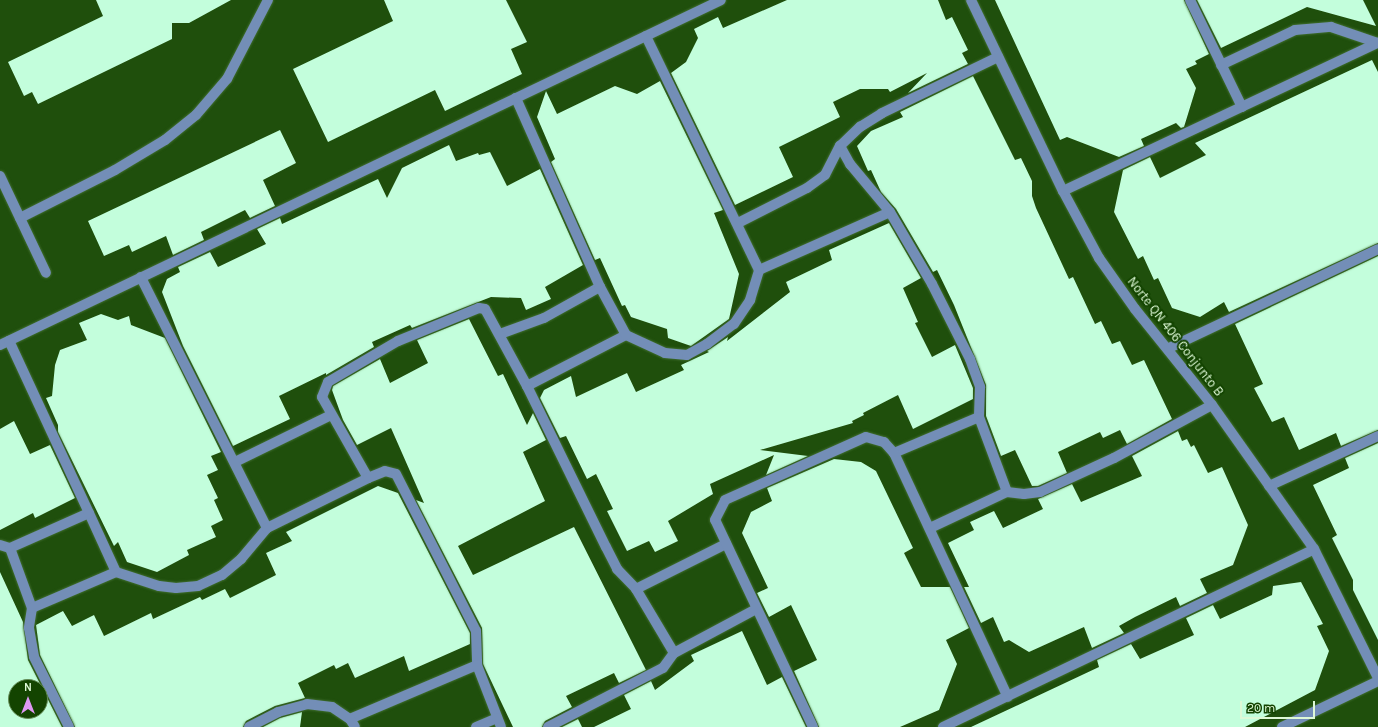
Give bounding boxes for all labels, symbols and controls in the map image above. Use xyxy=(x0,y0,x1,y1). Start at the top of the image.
street label: Norte QN 406 Conjunto B xyxy=(1124,274,1226,400)
north arrow xyxy=(8,679,48,719)
text: N xyxy=(24,681,32,694)
scale bar xyxy=(1242,693,1317,719)
text: 20 m xyxy=(1247,701,1275,715)

